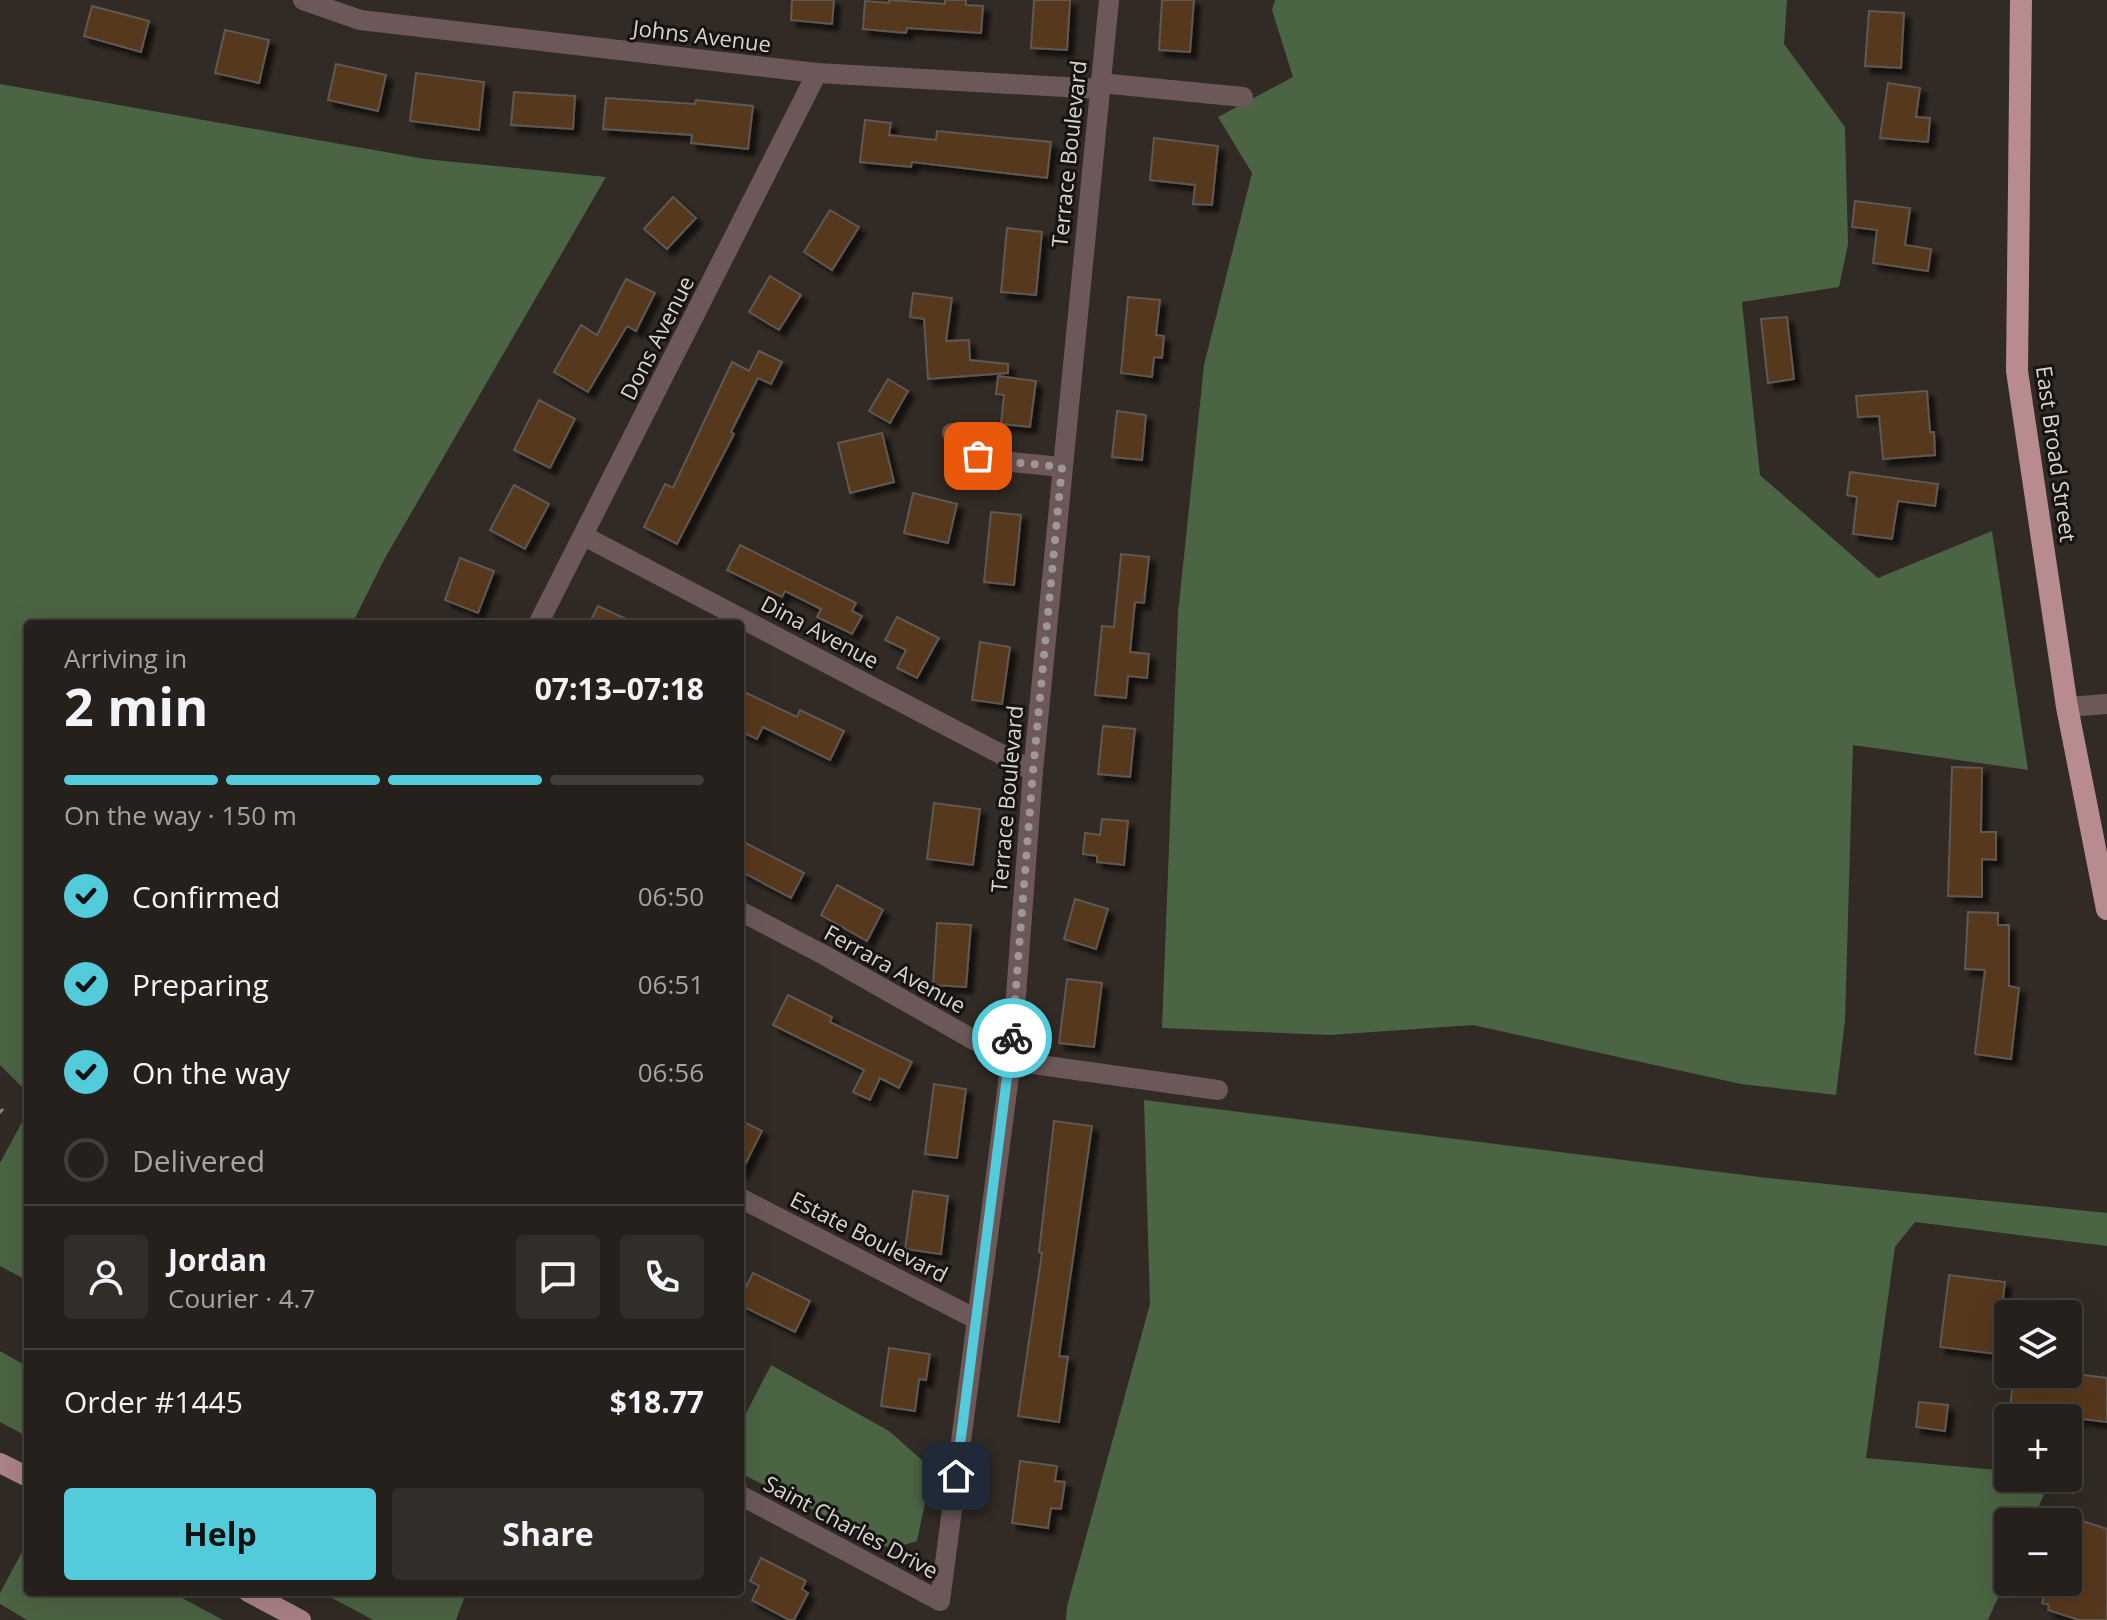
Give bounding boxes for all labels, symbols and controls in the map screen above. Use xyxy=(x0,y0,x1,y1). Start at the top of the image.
street label: Johns Avenue xyxy=(629,11,773,58)
street label: Terrace Boulevard xyxy=(1043,59,1093,249)
street label: Dons Avenue xyxy=(612,270,700,405)
street label: East Broad Street xyxy=(2030,364,2084,544)
pin xyxy=(944,422,1012,490)
icon: bag xyxy=(956,434,1000,478)
street label: Dina Avenue xyxy=(756,587,885,675)
text: Arriving in xyxy=(64,640,187,676)
text: 07:13–07:18 xyxy=(535,668,704,709)
text: 2 min xyxy=(64,670,208,741)
street label: Terrace Boulevard xyxy=(983,704,1029,894)
text: On the way · 150 m xyxy=(64,797,297,833)
icon: check xyxy=(64,874,108,918)
text: Confirmed xyxy=(132,876,280,917)
text: 06:50 xyxy=(638,878,704,914)
street label: Ferrara Avenue xyxy=(819,917,972,1019)
icon: check xyxy=(64,962,108,1006)
text: Preparing xyxy=(132,964,269,1005)
text: 06:51 xyxy=(638,966,704,1002)
courier xyxy=(972,998,1052,1078)
icon: bike xyxy=(990,1016,1034,1060)
icon: check xyxy=(64,1050,108,1094)
text: On the way xyxy=(132,1052,290,1093)
text: 06:56 xyxy=(638,1054,704,1090)
text: Delivered xyxy=(132,1140,265,1181)
street label: Estate Boulevard xyxy=(785,1183,953,1289)
button: person xyxy=(64,1235,148,1319)
button: chat xyxy=(516,1235,600,1319)
button: phone xyxy=(620,1235,704,1319)
text: Jordan xyxy=(168,1239,267,1280)
text: Courier · 4.7 xyxy=(168,1280,315,1316)
map controls xyxy=(1994,1300,2082,1596)
button: layers xyxy=(1994,1300,2082,1388)
text: Order #1445 xyxy=(64,1381,243,1422)
text: $18.77 xyxy=(610,1381,704,1422)
button: + xyxy=(1994,1404,2082,1492)
pin xyxy=(922,1442,990,1510)
icon: home xyxy=(934,1454,978,1498)
street label: Saint Charles Drive xyxy=(759,1467,944,1585)
button: Help xyxy=(64,1488,376,1580)
button: Share xyxy=(392,1488,704,1580)
button: − xyxy=(1994,1508,2082,1596)

